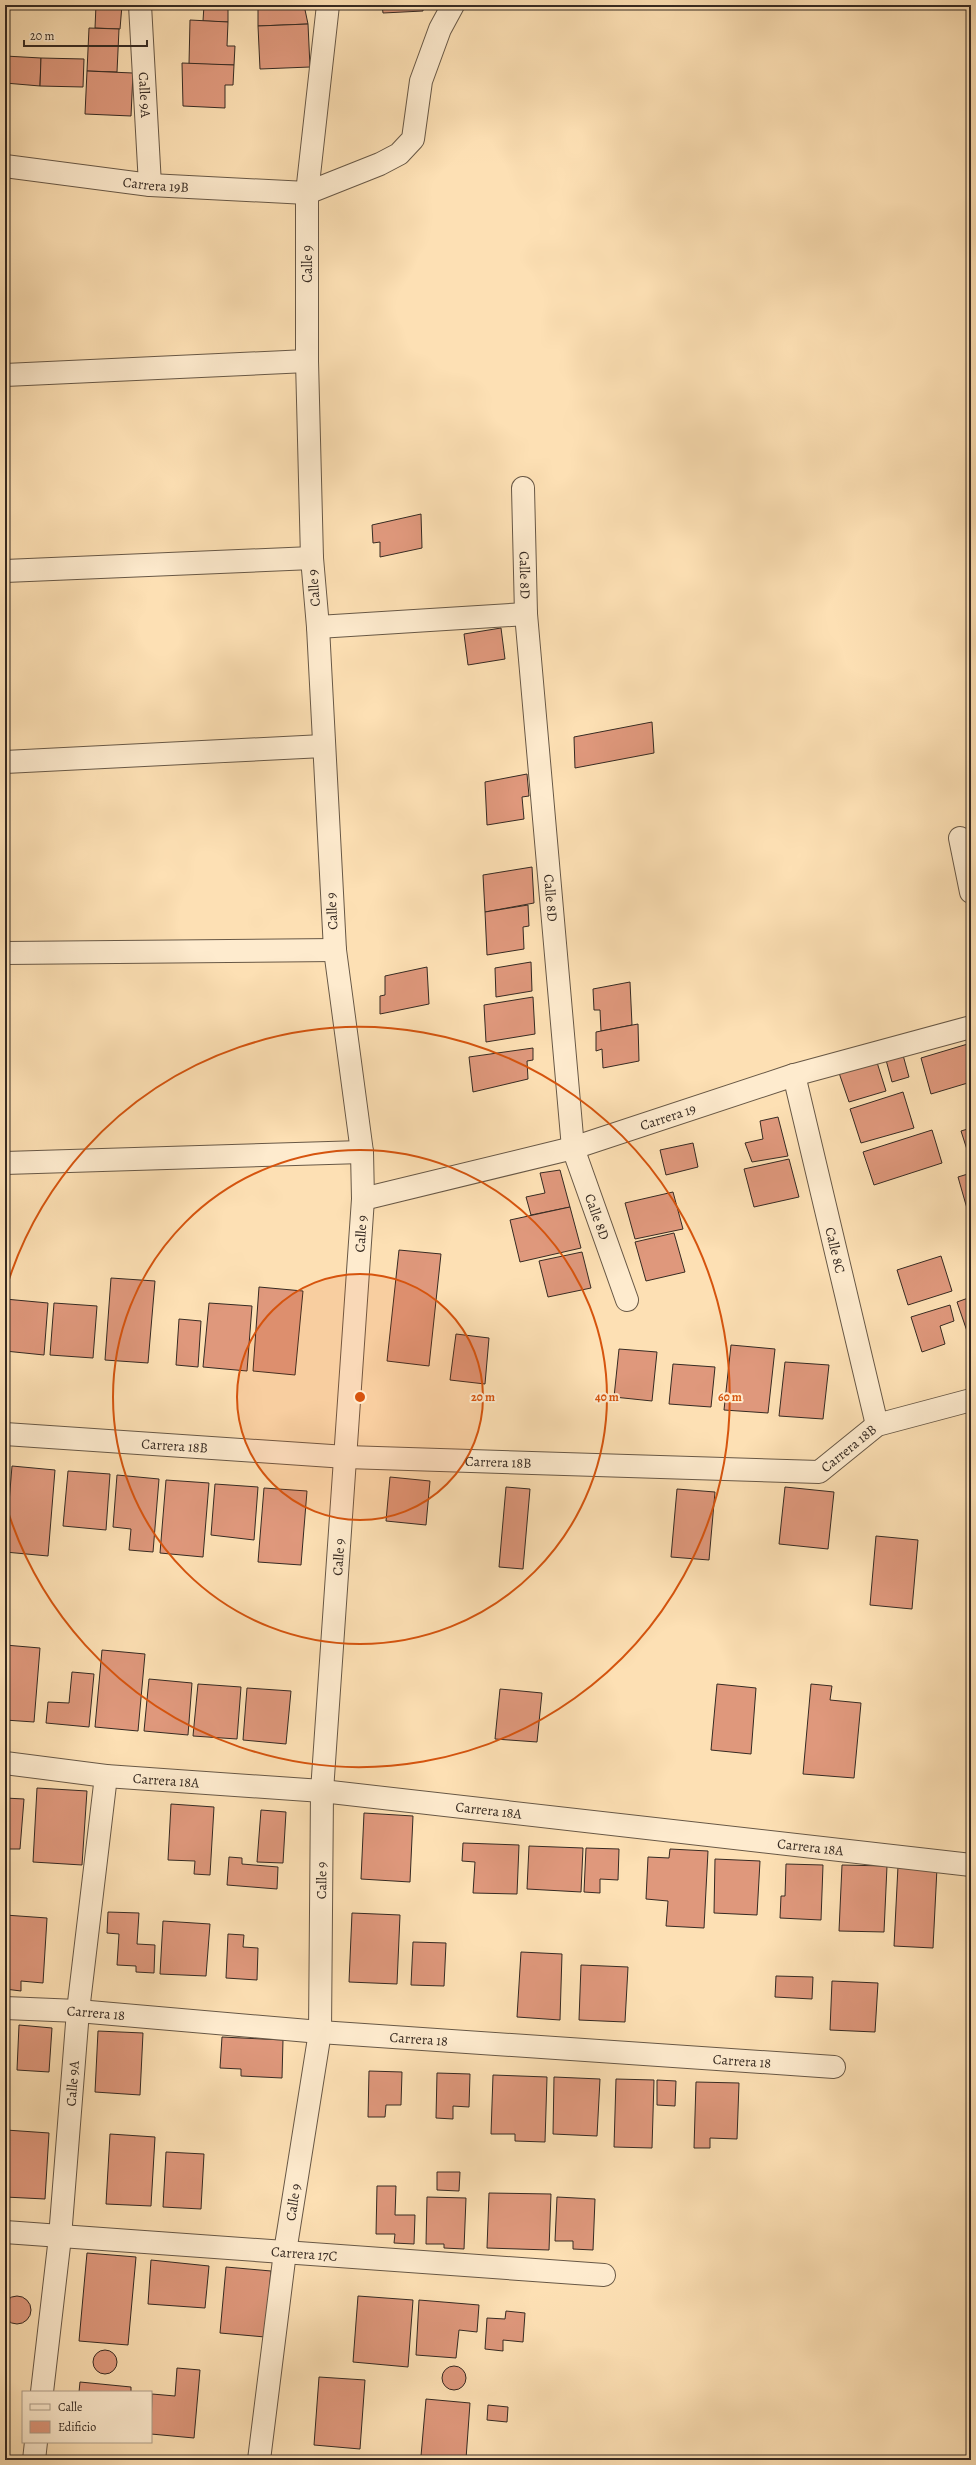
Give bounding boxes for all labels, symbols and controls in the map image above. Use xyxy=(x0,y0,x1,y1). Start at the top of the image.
scale bar xyxy=(24,22,147,48)
text: 20 m xyxy=(30,28,54,44)
street label: Calle 9A xyxy=(134,71,156,119)
street label: Carrera 19B xyxy=(122,172,189,196)
street label: Calle 9 xyxy=(298,245,317,283)
street label: Calle 8D xyxy=(515,551,535,599)
street label: Calle 9 xyxy=(303,568,325,608)
street label: Calle 8D xyxy=(539,873,563,923)
street label: Calle 9 xyxy=(322,892,342,930)
street label: Carrera 19 xyxy=(637,1099,698,1135)
street label: Calle 8D xyxy=(580,1191,614,1243)
street label: Calle 9 xyxy=(350,1214,371,1253)
street label: Calle 8C xyxy=(821,1225,850,1275)
text: 20 m xyxy=(471,1389,495,1405)
text: 40 m xyxy=(595,1389,619,1405)
text: 60 m xyxy=(718,1389,742,1405)
centre of rings xyxy=(353,1390,367,1404)
street label: Carrera 18B xyxy=(817,1420,880,1476)
street label: Carrera 18B xyxy=(141,1434,209,1457)
street label: Carrera 18B xyxy=(465,1451,532,1472)
street label: Calle 9 xyxy=(327,1538,349,1576)
street label: Carrera 18A xyxy=(132,1768,201,1792)
street label: Carrera 18A xyxy=(454,1797,523,1823)
street label: Carrera 18A xyxy=(776,1833,845,1860)
street label: Calle 9 xyxy=(312,1862,331,1899)
street label: Carrera 18 xyxy=(66,2001,126,2025)
street label: Carrera 18 xyxy=(389,2027,449,2050)
street label: Carrera 18 xyxy=(712,2049,772,2072)
street label: Calle 9A xyxy=(61,2059,84,2107)
street label: Calle 9 xyxy=(281,2182,305,2222)
street label: Carrera 17C xyxy=(271,2242,338,2265)
legend xyxy=(22,2391,152,2443)
text: Calle xyxy=(58,2399,82,2415)
text: Edificio xyxy=(58,2419,96,2435)

